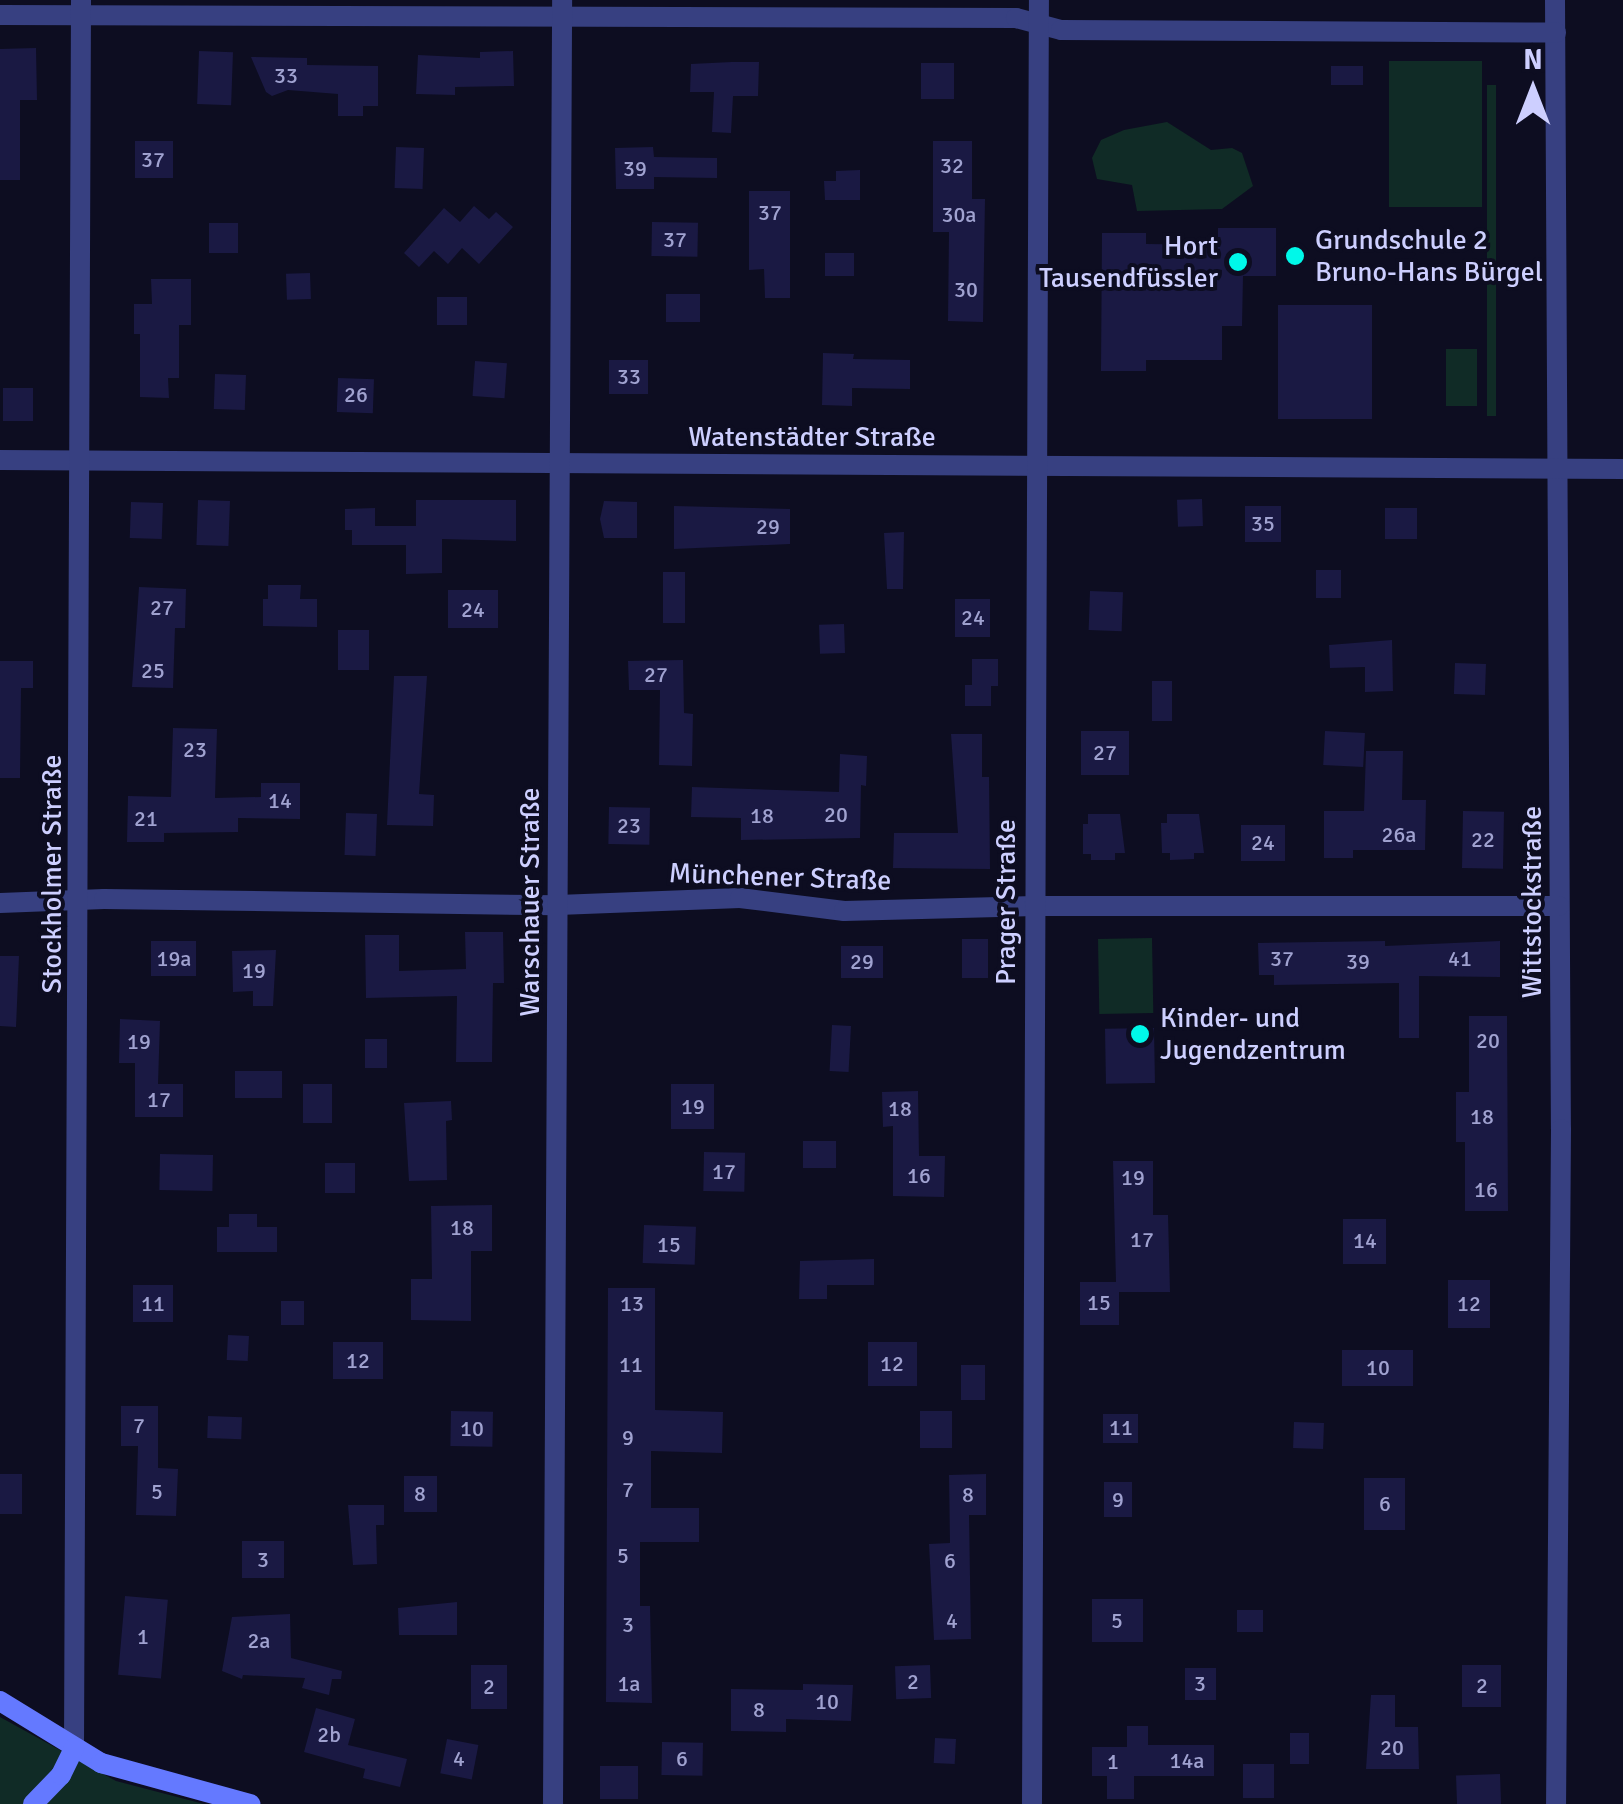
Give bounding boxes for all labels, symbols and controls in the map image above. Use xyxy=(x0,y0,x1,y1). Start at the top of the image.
north arrow xyxy=(1483,40,1583,140)
text: N xyxy=(1523,43,1543,77)
house number: 33 xyxy=(274,63,298,89)
house number: 37 xyxy=(141,147,165,173)
house number: 32 xyxy=(940,153,964,179)
house number: 39 xyxy=(623,156,647,182)
house number: 37 xyxy=(758,200,782,226)
house number: 30a xyxy=(942,202,976,228)
place label: Grundschule 2 Bruno-Hans Bürgel xyxy=(1315,223,1543,289)
house number: 37 xyxy=(663,227,687,253)
place label: Hort Tausendfüssler xyxy=(1039,229,1218,295)
marker: Grundschule 2 Bruno-Hans Bürgel xyxy=(1284,245,1306,267)
marker: Hort Tausendfüssler xyxy=(1227,251,1249,273)
house number: 30 xyxy=(954,277,978,303)
house number: 33 xyxy=(617,364,641,390)
house number: 26 xyxy=(344,382,368,408)
street label: Watenstädter Straße xyxy=(688,420,936,454)
house number: 35 xyxy=(1251,511,1275,537)
house number: 29 xyxy=(756,514,780,540)
house number: 27 xyxy=(150,595,174,621)
house number: 24 xyxy=(461,597,485,623)
house number: 24 xyxy=(961,605,985,631)
house number: 25 xyxy=(141,658,165,684)
house number: 27 xyxy=(644,662,668,688)
house number: 23 xyxy=(183,737,207,763)
house number: 27 xyxy=(1093,740,1117,766)
street label: Stockholmer Straße xyxy=(35,755,69,993)
street label: Warschauer Straße xyxy=(513,787,547,1017)
house number: 14 xyxy=(268,788,292,814)
house number: 20 xyxy=(824,802,848,828)
house number: 18 xyxy=(750,803,774,829)
house number: 21 xyxy=(134,806,158,832)
street label: Wittstockstraße xyxy=(1515,806,1549,998)
house number: 23 xyxy=(617,813,641,839)
street label: Prager Straße xyxy=(989,819,1023,985)
house number: 26a xyxy=(1382,822,1416,848)
house number: 22 xyxy=(1471,827,1495,853)
house number: 24 xyxy=(1251,830,1275,856)
street label: Münchener Straße xyxy=(668,856,892,898)
house number: 19a xyxy=(157,946,191,972)
house number: 37 xyxy=(1270,946,1294,972)
house number: 41 xyxy=(1448,946,1472,972)
house number: 29 xyxy=(850,949,874,975)
house number: 39 xyxy=(1346,949,1370,975)
house number: 19 xyxy=(242,958,266,984)
place label: Kinder- und Jugendzentrum xyxy=(1160,1001,1346,1067)
marker: Kinder- und Jugendzentrum xyxy=(1129,1023,1151,1045)
house number: 20 xyxy=(1476,1028,1500,1054)
house number: 19 xyxy=(127,1029,151,1055)
house number: 17 xyxy=(147,1087,171,1113)
house number: 19 xyxy=(681,1094,705,1120)
house number: 18 xyxy=(888,1096,912,1122)
house number: 18 xyxy=(1470,1104,1494,1130)
house number: 17 xyxy=(712,1159,736,1185)
house number: 16 xyxy=(907,1163,931,1189)
house number: 19 xyxy=(1121,1165,1145,1191)
house number: 16 xyxy=(1474,1177,1498,1203)
house number: 18 xyxy=(450,1215,474,1241)
house number: 17 xyxy=(1130,1227,1154,1253)
house number: 14 xyxy=(1353,1228,1377,1254)
house number: 15 xyxy=(657,1232,681,1258)
house number: 15 xyxy=(1087,1290,1111,1316)
house number: 11 xyxy=(141,1291,165,1317)
house number: 13 xyxy=(620,1291,644,1317)
house number: 12 xyxy=(1457,1291,1481,1317)
house number: 12 xyxy=(346,1348,370,1374)
house number: 12 xyxy=(880,1351,904,1377)
house number: 11 xyxy=(619,1352,643,1378)
house number: 10 xyxy=(1366,1355,1390,1381)
house number: 7 xyxy=(133,1413,145,1439)
house number: 11 xyxy=(1109,1415,1133,1441)
house number: 10 xyxy=(460,1416,484,1442)
house number: 9 xyxy=(622,1425,634,1451)
house number: 7 xyxy=(622,1477,634,1503)
house number: 5 xyxy=(151,1479,163,1505)
house number: 8 xyxy=(414,1481,426,1507)
house number: 8 xyxy=(962,1482,974,1508)
house number: 9 xyxy=(1112,1487,1124,1513)
house number: 6 xyxy=(1379,1491,1391,1517)
house number: 5 xyxy=(617,1543,629,1569)
house number: 3 xyxy=(257,1547,269,1573)
house number: 6 xyxy=(944,1548,956,1574)
house number: 4 xyxy=(946,1608,958,1634)
house number: 5 xyxy=(1111,1608,1123,1634)
house number: 3 xyxy=(622,1612,634,1638)
house number: 1 xyxy=(137,1624,149,1650)
house number: 2a xyxy=(247,1628,271,1654)
house number: 2 xyxy=(907,1669,919,1695)
house number: 1a xyxy=(617,1671,641,1697)
house number: 3 xyxy=(1194,1671,1206,1697)
house number: 2 xyxy=(1476,1673,1488,1699)
house number: 2 xyxy=(483,1674,495,1700)
house number: 10 xyxy=(815,1689,839,1715)
house number: 8 xyxy=(753,1697,765,1723)
house number: 2b xyxy=(317,1722,341,1748)
house number: 20 xyxy=(1380,1735,1404,1761)
house number: 4 xyxy=(453,1746,465,1772)
house number: 6 xyxy=(676,1746,688,1772)
house number: 14a xyxy=(1170,1748,1204,1774)
house number: 1 xyxy=(1107,1749,1119,1775)

